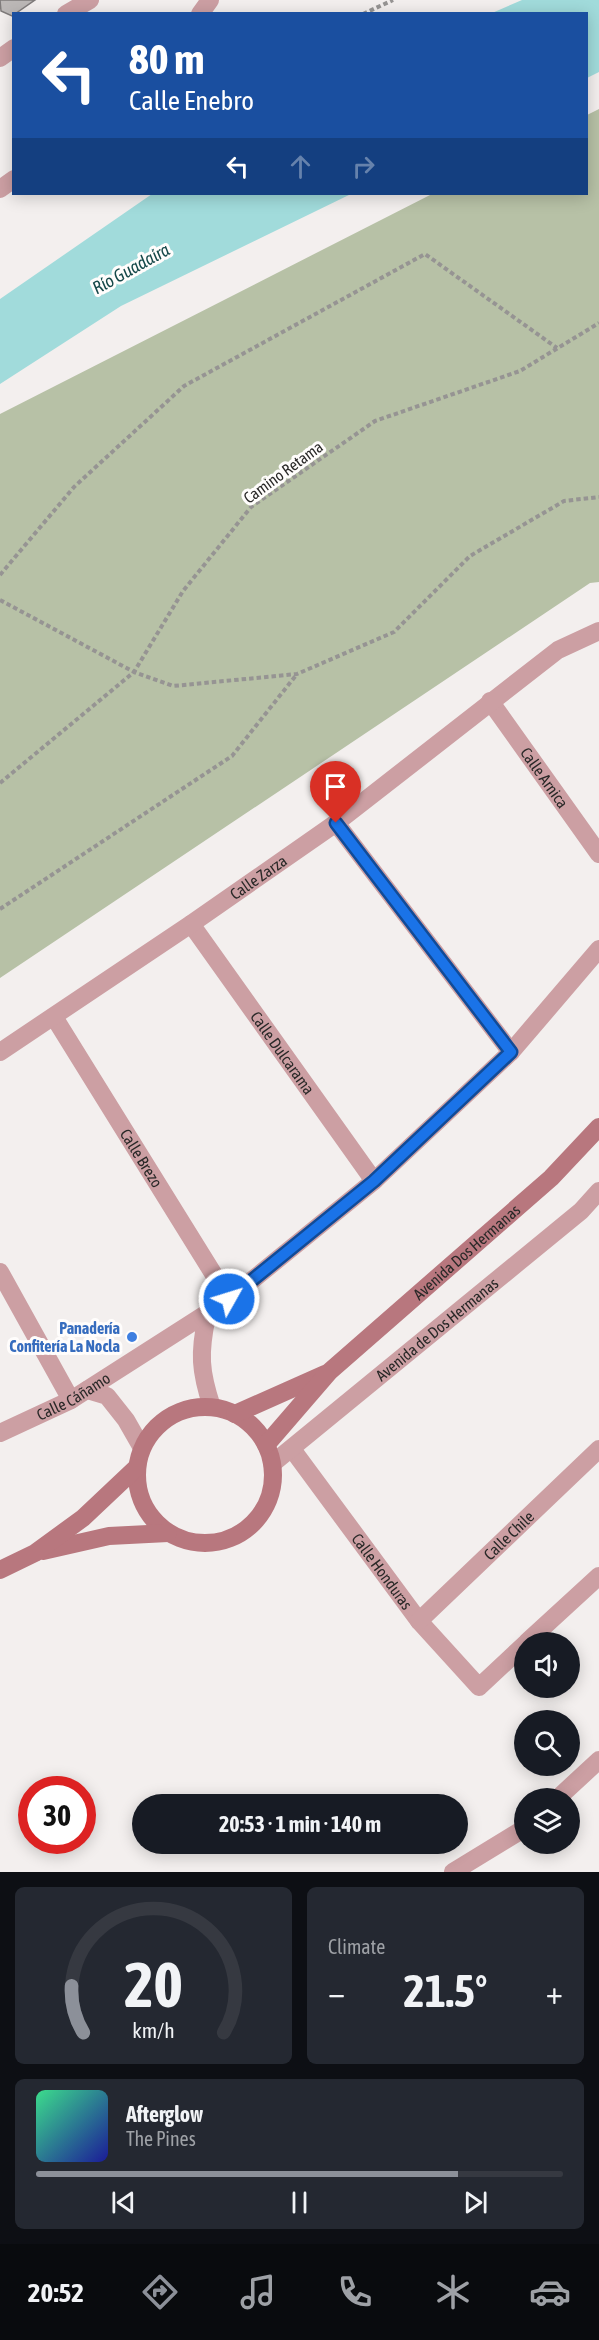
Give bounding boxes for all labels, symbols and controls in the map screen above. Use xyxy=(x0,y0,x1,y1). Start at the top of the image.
text: 80 m xyxy=(129,35,204,83)
icon: left xyxy=(30,36,108,114)
text: Calle Enebro xyxy=(129,85,254,116)
icon: left xyxy=(221,150,254,183)
icon: ahead xyxy=(284,150,317,183)
icon: right xyxy=(347,150,380,183)
water label: Río Guadaíra xyxy=(89,239,174,298)
street label: Camino Retama xyxy=(240,437,326,507)
street label: Calle Arnica xyxy=(517,744,572,811)
pin xyxy=(310,761,361,823)
icon: arrive xyxy=(319,770,352,803)
street label: Calle Zarza xyxy=(227,851,290,903)
street label: Calle Dulcarama xyxy=(247,1008,318,1098)
street label: Calle Brezo xyxy=(117,1126,166,1190)
street label: Avenida Dos Hermanas xyxy=(409,1200,524,1303)
position arrow xyxy=(197,1267,261,1331)
street label: Avenida de Dos Hermanas xyxy=(372,1273,502,1384)
place label: Panadería Confitería La Nocla xyxy=(9,1319,120,1355)
marker: Panadería Confitería La Nocla xyxy=(125,1330,139,1344)
street label: Calle Cáñamo xyxy=(34,1368,113,1424)
street label: Calle Chile xyxy=(480,1507,537,1563)
street label: Calle Honduras xyxy=(348,1530,416,1613)
map controls xyxy=(514,1632,580,1854)
button: sound xyxy=(514,1632,580,1698)
button: search xyxy=(514,1710,580,1776)
speed limit sign: 30 xyxy=(18,1776,96,1854)
button: layers xyxy=(514,1788,580,1854)
text: 20:53 · 1 min · 140 m xyxy=(219,1811,381,1837)
text: Climate xyxy=(328,1935,385,1958)
text: 20 xyxy=(124,1949,183,2020)
text: 21.5° xyxy=(404,1965,487,2017)
text: − xyxy=(328,1973,345,2011)
text: + xyxy=(546,1973,563,2011)
text: km/h xyxy=(132,2018,175,2043)
text: Afterglow xyxy=(126,2101,203,2127)
text: The Pines xyxy=(126,2127,196,2150)
icon: previous xyxy=(107,2186,140,2219)
icon: pause xyxy=(283,2186,316,2219)
icon: next xyxy=(459,2186,492,2219)
icon: directions xyxy=(139,2271,181,2313)
icon: music xyxy=(237,2271,279,2313)
icon: phone xyxy=(334,2271,376,2313)
icon: climate xyxy=(432,2271,474,2313)
icon: car xyxy=(529,2271,571,2313)
text: 20:52 xyxy=(28,2277,84,2308)

